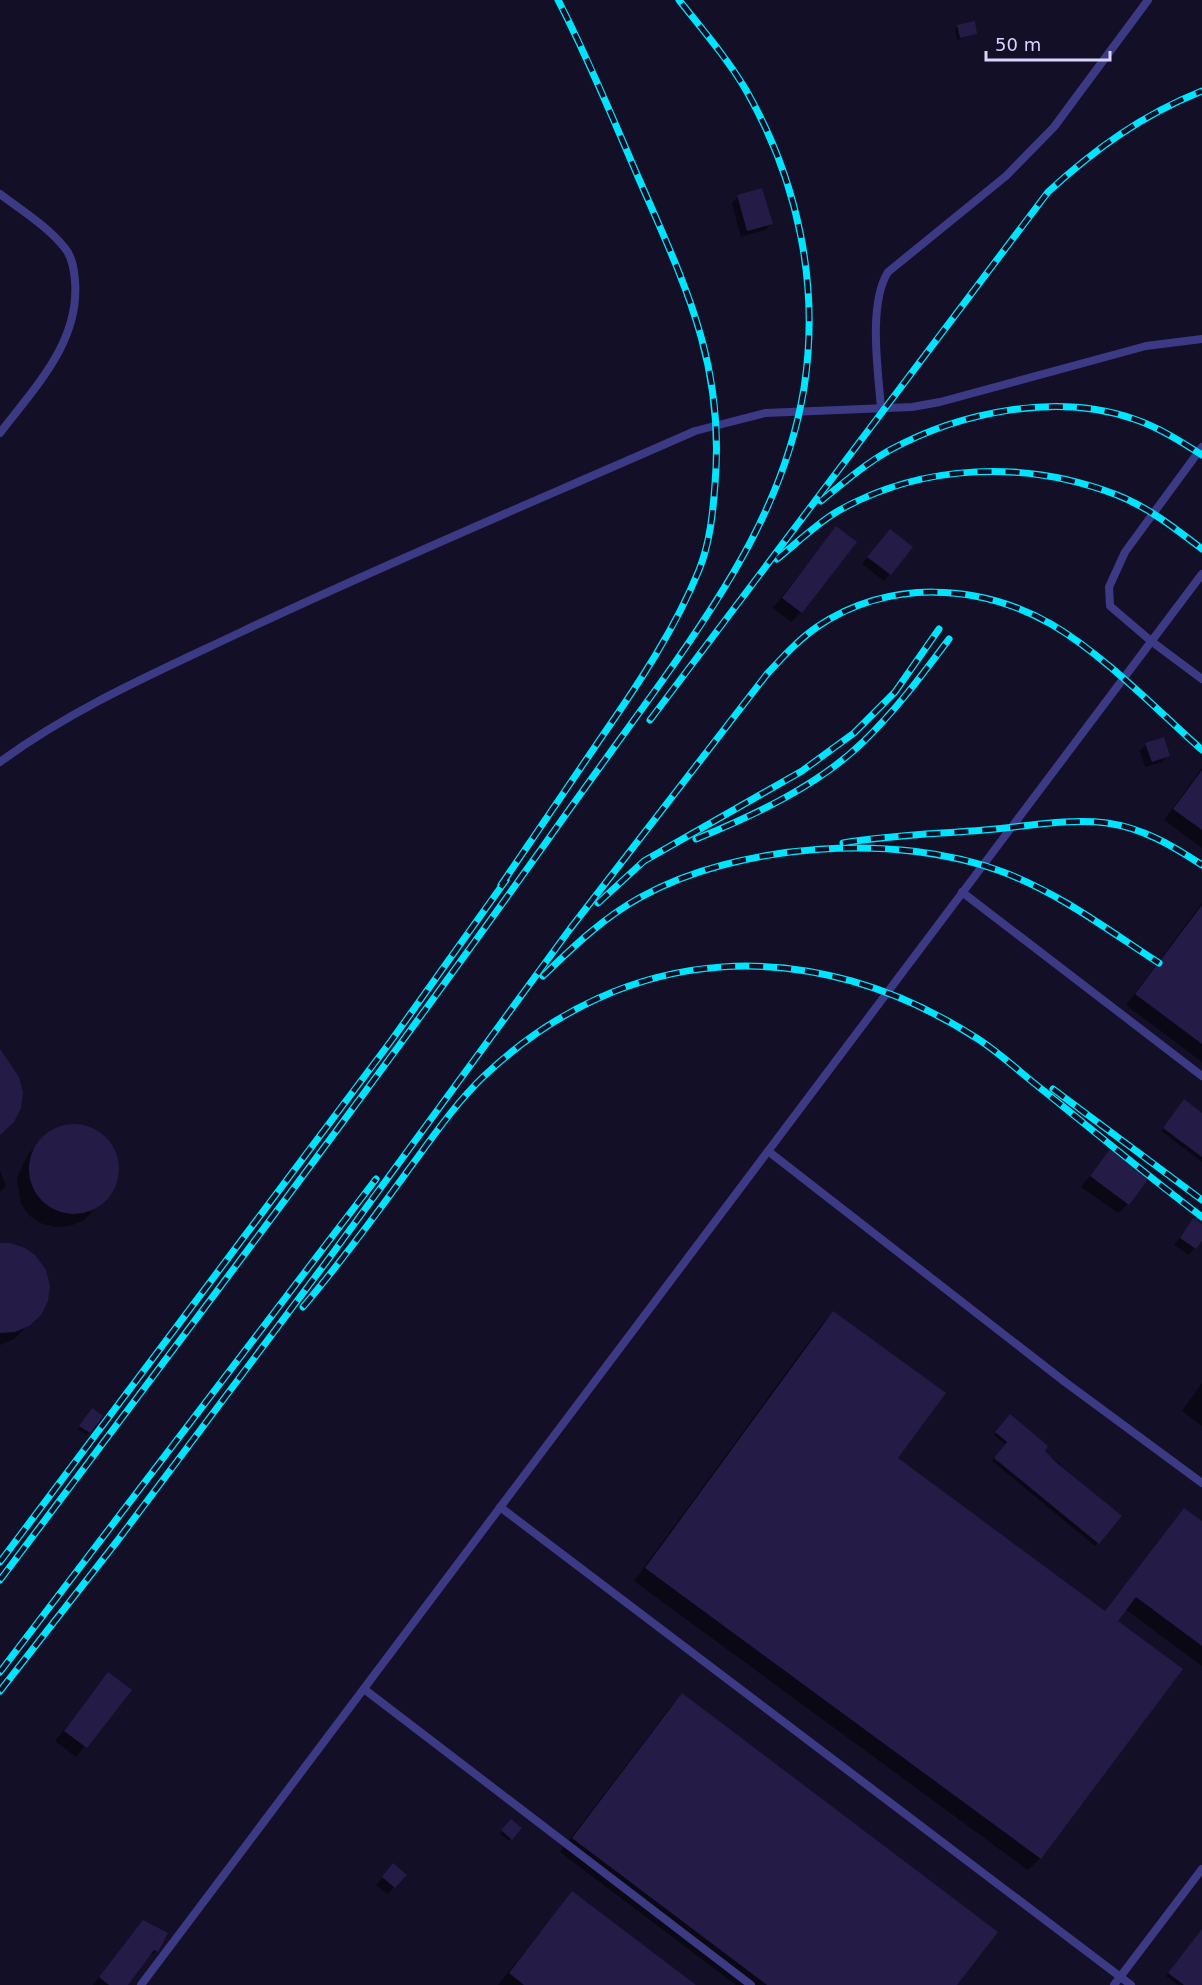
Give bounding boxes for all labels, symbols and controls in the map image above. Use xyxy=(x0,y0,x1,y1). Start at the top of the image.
scale bar xyxy=(986,24,1110,62)
text: 50 m xyxy=(995,34,1041,55)

